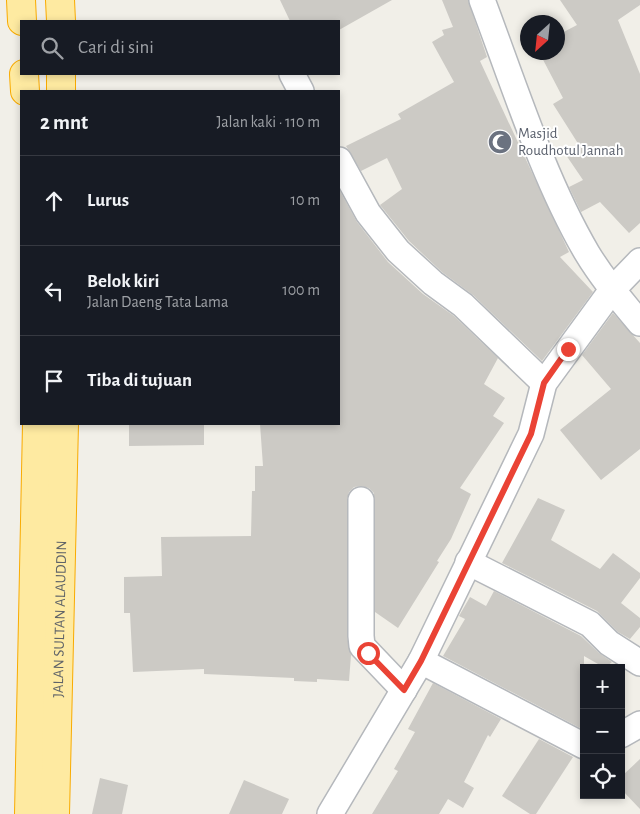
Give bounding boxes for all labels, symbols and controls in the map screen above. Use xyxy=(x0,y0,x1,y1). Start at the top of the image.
north arrow xyxy=(520,15,565,60)
search box xyxy=(20,20,340,75)
icon: search xyxy=(38,34,66,62)
text: Cari di sini xyxy=(78,38,154,57)
text: 2 mnt xyxy=(40,112,88,133)
text: Jalan kaki · 110 m xyxy=(217,114,320,130)
place label: Masjid Roudhotul Jannah xyxy=(518,126,624,158)
mosque icon: Masjid Roudhotul Jannah xyxy=(487,129,513,155)
icon: ahead xyxy=(40,187,68,215)
text: Lurus xyxy=(87,191,129,210)
text: 10 m xyxy=(291,192,320,208)
text: Belok kiri xyxy=(87,272,159,291)
icon: left xyxy=(40,277,68,305)
text: 100 m xyxy=(282,282,320,298)
text: Jalan Daeng Tata Lama xyxy=(87,294,228,310)
route end xyxy=(557,338,580,361)
icon: arrive xyxy=(40,367,68,395)
text: Tiba di tujuan xyxy=(87,371,192,390)
street label: JALAN SULTAN ALAUDDIN xyxy=(51,540,69,698)
route start xyxy=(357,642,380,665)
map controls xyxy=(580,664,625,799)
button: + xyxy=(580,664,625,709)
button: − xyxy=(580,709,625,754)
button: locate xyxy=(580,754,625,799)

